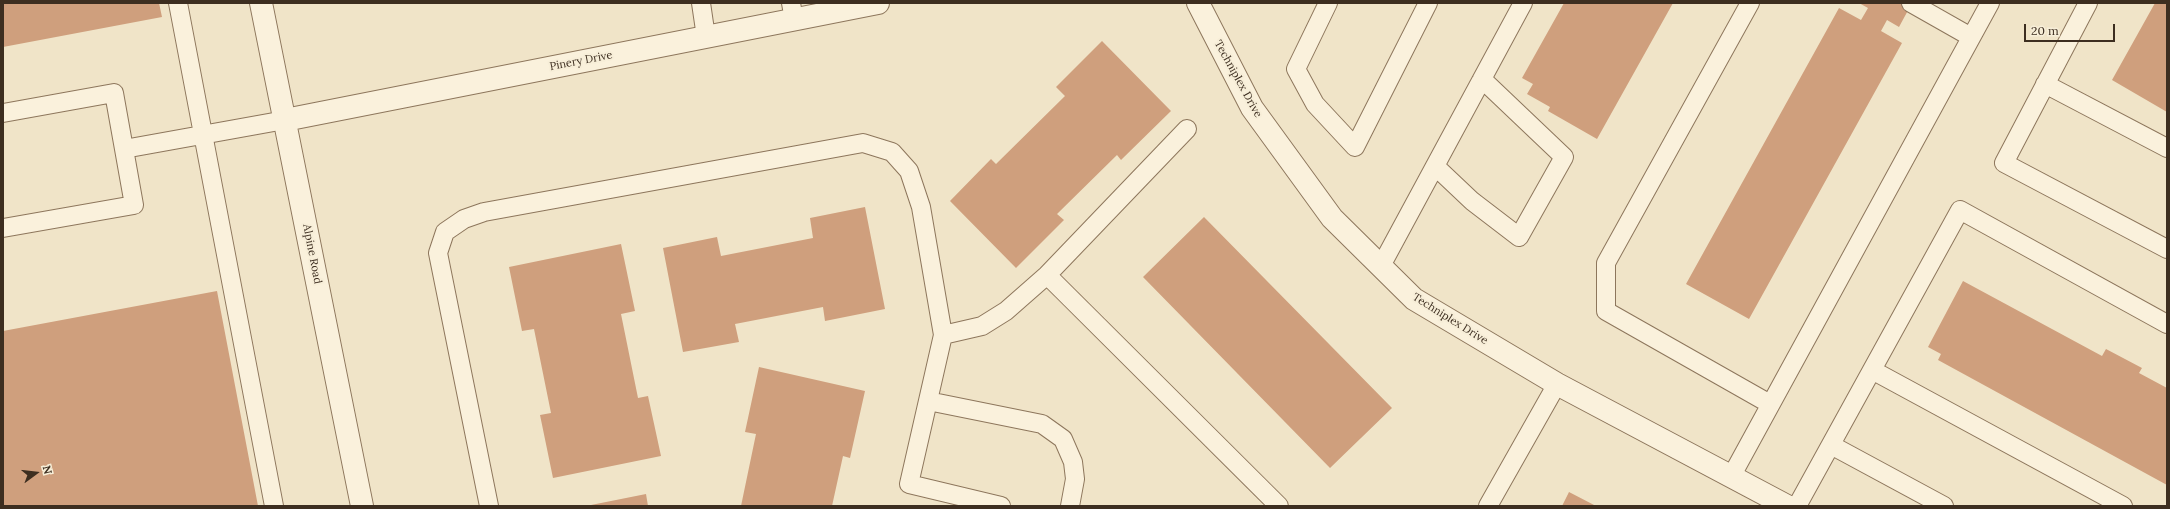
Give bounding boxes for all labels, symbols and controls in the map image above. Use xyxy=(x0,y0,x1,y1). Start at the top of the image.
scale bar xyxy=(2026,16,2117,42)
text: 20 m xyxy=(2031,23,2059,38)
street label: Techniplex Drive xyxy=(1211,38,1265,120)
street label: Pinery Drive xyxy=(549,48,613,74)
street label: Alpine Road xyxy=(300,223,324,285)
street label: Techniplex Drive xyxy=(1410,291,1490,347)
north arrow xyxy=(16,453,56,493)
text: N xyxy=(40,464,55,476)

